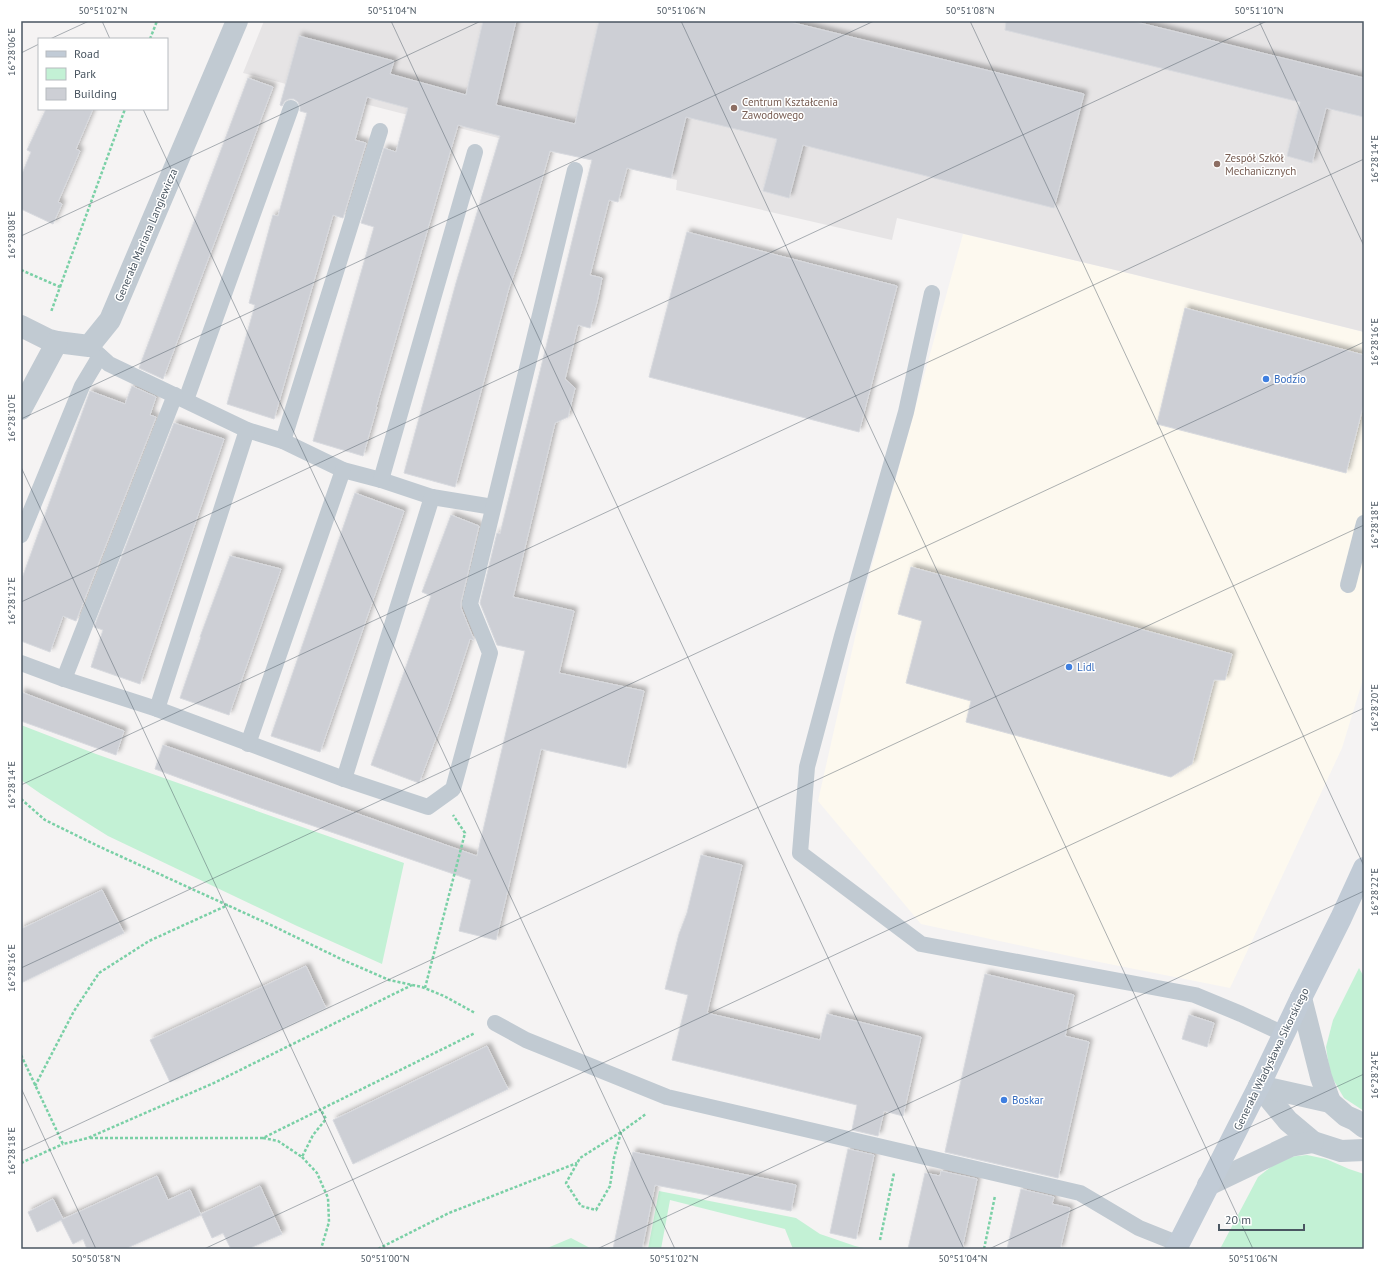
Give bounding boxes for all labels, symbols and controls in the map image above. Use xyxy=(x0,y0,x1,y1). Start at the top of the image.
text: 50°51'02"N xyxy=(78,4,128,17)
text: 50°51'04"N xyxy=(367,4,417,17)
text: 50°51'06"N xyxy=(656,4,706,17)
text: 50°51'08"N xyxy=(945,4,995,17)
text: 50°51'10"N xyxy=(1234,4,1284,17)
text: 16°28'06"E xyxy=(5,28,18,76)
legend xyxy=(38,38,168,110)
text: Road xyxy=(74,46,99,61)
text: Park xyxy=(74,66,96,81)
text: Building xyxy=(74,86,117,101)
place label: Centrum Kształcenia Zawodowego xyxy=(742,95,838,122)
marker: Centrum Kształcenia Zawodowego xyxy=(729,103,739,113)
text: 16°28'14"E xyxy=(1368,135,1381,183)
place label: Zespół Szkół Mechanicznych xyxy=(1225,151,1296,178)
marker: Zespół Szkół Mechanicznych xyxy=(1212,159,1222,169)
street label: Generała Mariana Langiewicza xyxy=(112,166,180,304)
text: 16°28'08"E xyxy=(5,211,18,259)
text: 16°28'16"E xyxy=(1368,318,1381,366)
place label: Bodzio xyxy=(1274,372,1306,386)
marker: Bodzio xyxy=(1261,374,1271,384)
text: 16°28'10"E xyxy=(5,394,18,442)
text: 16°28'18"E xyxy=(1368,501,1381,549)
text: 16°28'12"E xyxy=(5,577,18,625)
place label: Lidl xyxy=(1077,660,1096,674)
marker: Lidl xyxy=(1064,662,1074,672)
text: 16°28'20"E xyxy=(1368,684,1381,732)
text: 16°28'14"E xyxy=(5,761,18,809)
text: 16°28'22"E xyxy=(1368,868,1381,916)
text: 16°28'16"E xyxy=(5,944,18,992)
street label: Generała Władysława Sikorskiego xyxy=(1230,985,1312,1133)
text: 16°28'24"E xyxy=(1368,1051,1381,1099)
place label: Boskar xyxy=(1012,1093,1044,1107)
marker: Boskar xyxy=(999,1095,1009,1105)
text: 16°28'18"E xyxy=(5,1127,18,1175)
scale bar xyxy=(1219,1206,1304,1232)
text: 20 m xyxy=(1225,1212,1251,1227)
text: 50°50'58"N xyxy=(71,1252,121,1265)
text: 50°51'00"N xyxy=(360,1252,410,1265)
text: 50°51'02"N xyxy=(649,1252,699,1265)
text: 50°51'04"N xyxy=(938,1252,988,1265)
text: 50°51'06"N xyxy=(1228,1252,1278,1265)

